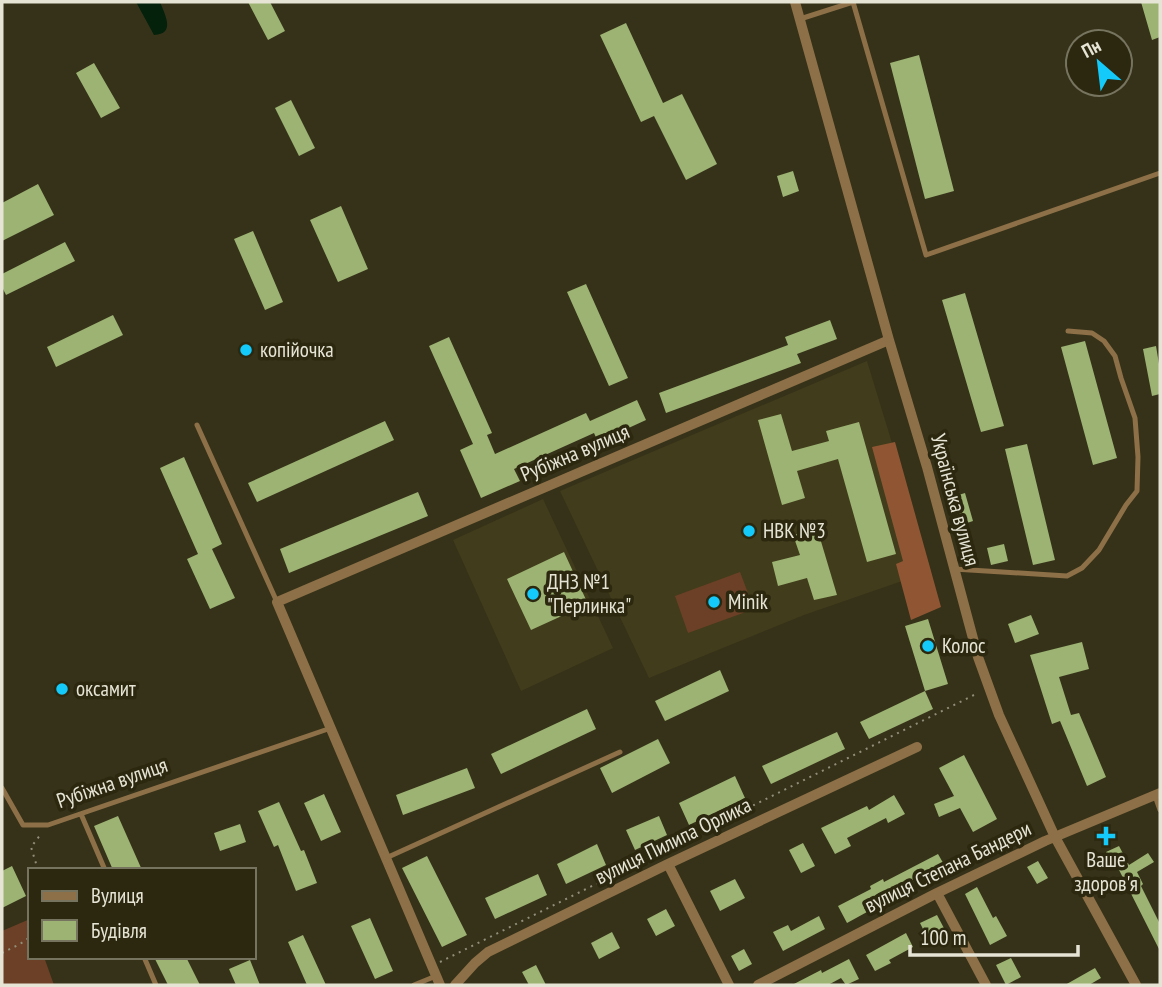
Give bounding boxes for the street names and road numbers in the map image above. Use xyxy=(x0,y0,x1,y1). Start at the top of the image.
street label: Рубіжна вулиця xyxy=(516,418,633,488)
street label: Українська вулиця xyxy=(925,431,986,569)
street label: Рубіжна вулиця xyxy=(53,751,171,814)
street label: вулиця Пилипа Орлика xyxy=(590,791,755,890)
street label: вулиця Степана Бандери xyxy=(860,815,1035,919)

